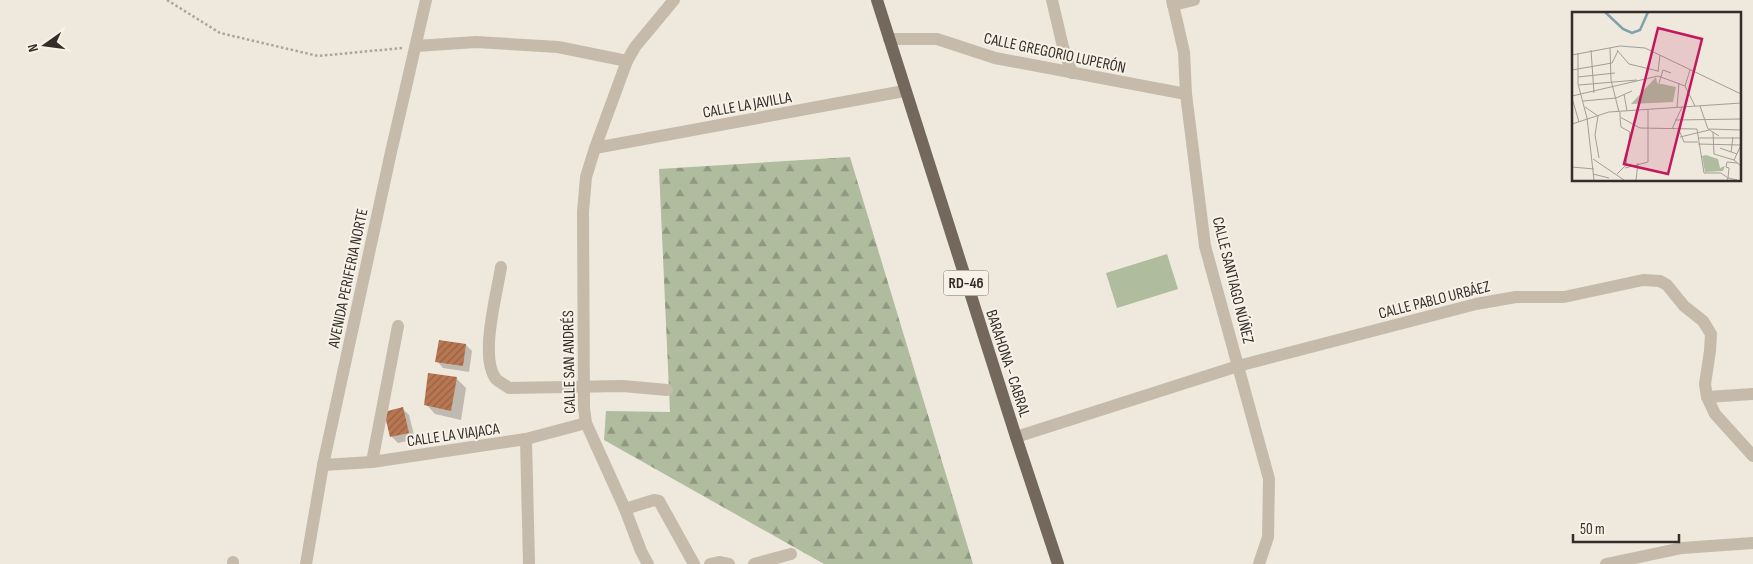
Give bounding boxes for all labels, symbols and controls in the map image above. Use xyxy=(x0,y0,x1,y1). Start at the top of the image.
inset map xyxy=(1572,12,1740,181)
north arrow xyxy=(20,20,70,70)
street label: CALLE GREGORIO LUPERÓN xyxy=(982,29,1127,78)
text: N xyxy=(24,42,42,54)
street label: CALLE LA JAVILLA xyxy=(701,88,793,123)
street label: AVENIDA PERIFERIA NORTE xyxy=(324,207,373,351)
street label: CALLE SANTIAGO NÚÑEZ xyxy=(1208,215,1258,346)
road number: RD-46 xyxy=(944,270,988,296)
street label: CALLE PABLO URBÁEZ xyxy=(1377,277,1493,324)
street label: BARAHONA - CABRAL xyxy=(981,307,1034,420)
street label: CALLE SAN ANDRÉS xyxy=(559,310,580,414)
street label: CALLE LA VIAJACA xyxy=(406,420,501,451)
scale bar xyxy=(1573,512,1679,544)
text: 50 m xyxy=(1580,520,1605,539)

